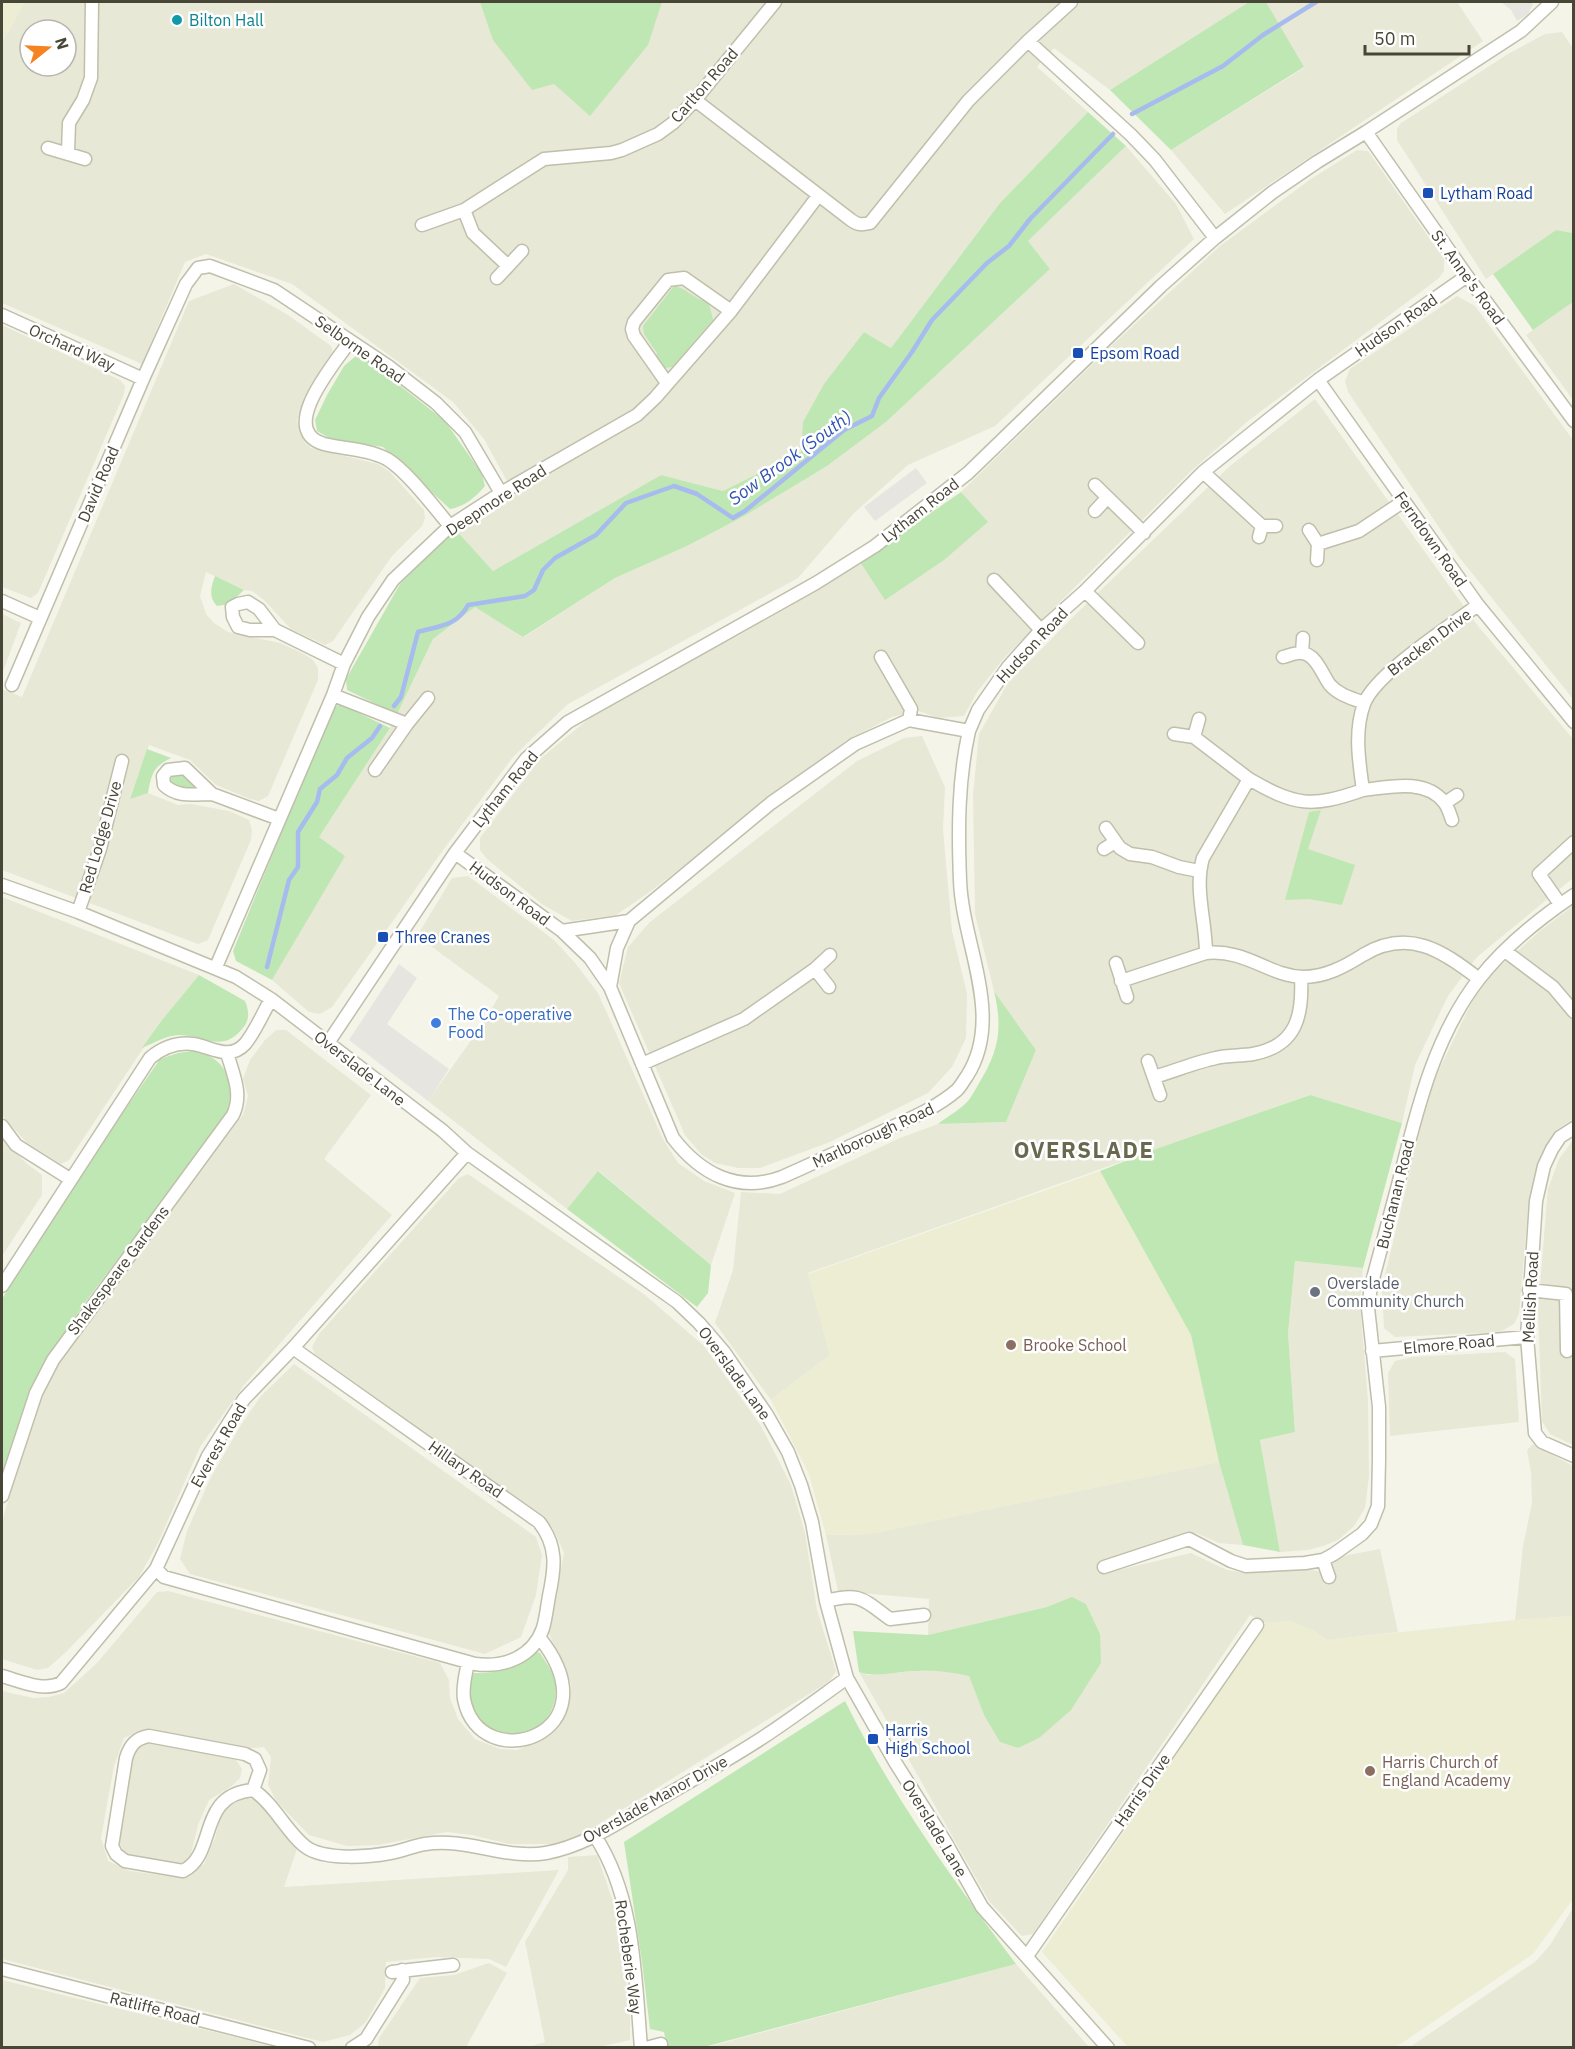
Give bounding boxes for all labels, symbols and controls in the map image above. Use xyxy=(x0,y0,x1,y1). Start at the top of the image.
place label: Bilton Hall xyxy=(189,10,264,30)
marker: Bilton Hall xyxy=(170,13,184,27)
north arrow xyxy=(18,18,78,78)
scale bar xyxy=(1365,18,1468,56)
text: 50 m xyxy=(1374,27,1416,50)
text: N xyxy=(51,35,74,52)
street label: Carlton Road xyxy=(666,43,742,127)
place label: Lytham Road xyxy=(1440,183,1533,203)
marker: Lytham Road xyxy=(1421,186,1435,200)
street label: St. Anne's Road xyxy=(1427,226,1509,328)
street label: Hudson Road xyxy=(1351,289,1441,361)
street label: Selborne Road xyxy=(311,311,409,387)
street label: Orchard Way xyxy=(26,319,118,375)
place label: Epsom Road xyxy=(1090,343,1180,363)
marker: Epsom Road xyxy=(1071,346,1085,360)
water label: Sow Brook (South) xyxy=(724,405,856,510)
street label: David Road xyxy=(73,443,123,525)
street label: Deepmore Road xyxy=(442,460,550,540)
street label: Lytham Road xyxy=(877,473,963,547)
street label: Ferndown Road xyxy=(1391,487,1471,591)
street label: Hudson Road xyxy=(992,603,1072,687)
street label: Bracken Drive xyxy=(1383,604,1475,680)
street label: Lytham Road xyxy=(468,747,542,831)
street label: Red Lodge Drive xyxy=(74,778,126,896)
street label: Hudson Road xyxy=(466,856,554,930)
place label: Three Cranes xyxy=(395,927,490,947)
marker: Three Cranes xyxy=(376,930,390,944)
place label: The Co-operative Food xyxy=(448,1004,572,1042)
marker: The Co-operative Food xyxy=(429,1016,443,1030)
street label: Overslade Lane xyxy=(310,1026,410,1110)
street label: Marlborough Road xyxy=(809,1098,937,1172)
district label: OVERSLADE xyxy=(1014,1135,1154,1164)
street label: Buchanan Road xyxy=(1372,1137,1418,1251)
street label: Shakespeare Gardens xyxy=(63,1201,173,1339)
street label: Mellish Road xyxy=(1518,1251,1542,1343)
place label: Overslade Community Church xyxy=(1327,1273,1464,1311)
marker: Overslade Community Church xyxy=(1308,1285,1322,1299)
street label: Overslade Lane xyxy=(694,1322,776,1424)
street label: Elmore Road xyxy=(1402,1330,1496,1358)
place label: Brooke School xyxy=(1023,1335,1127,1355)
marker: Brooke School xyxy=(1004,1338,1018,1352)
street label: Everest Road xyxy=(186,1399,250,1491)
street label: Hillary Road xyxy=(425,1436,507,1502)
place label: Harris High School xyxy=(885,1720,970,1758)
marker: Harris High School xyxy=(866,1732,880,1746)
street label: Harris Drive xyxy=(1110,1750,1174,1830)
street label: Overslade Manor Drive xyxy=(579,1751,731,1847)
place label: Harris Church of England Academy xyxy=(1382,1752,1511,1790)
marker: Harris Church of England Academy xyxy=(1363,1764,1377,1778)
street label: Overslade Lane xyxy=(898,1775,972,1881)
street label: Rocheberie Way xyxy=(611,1898,647,2016)
street label: Ratliffe Road xyxy=(108,1987,202,2029)

